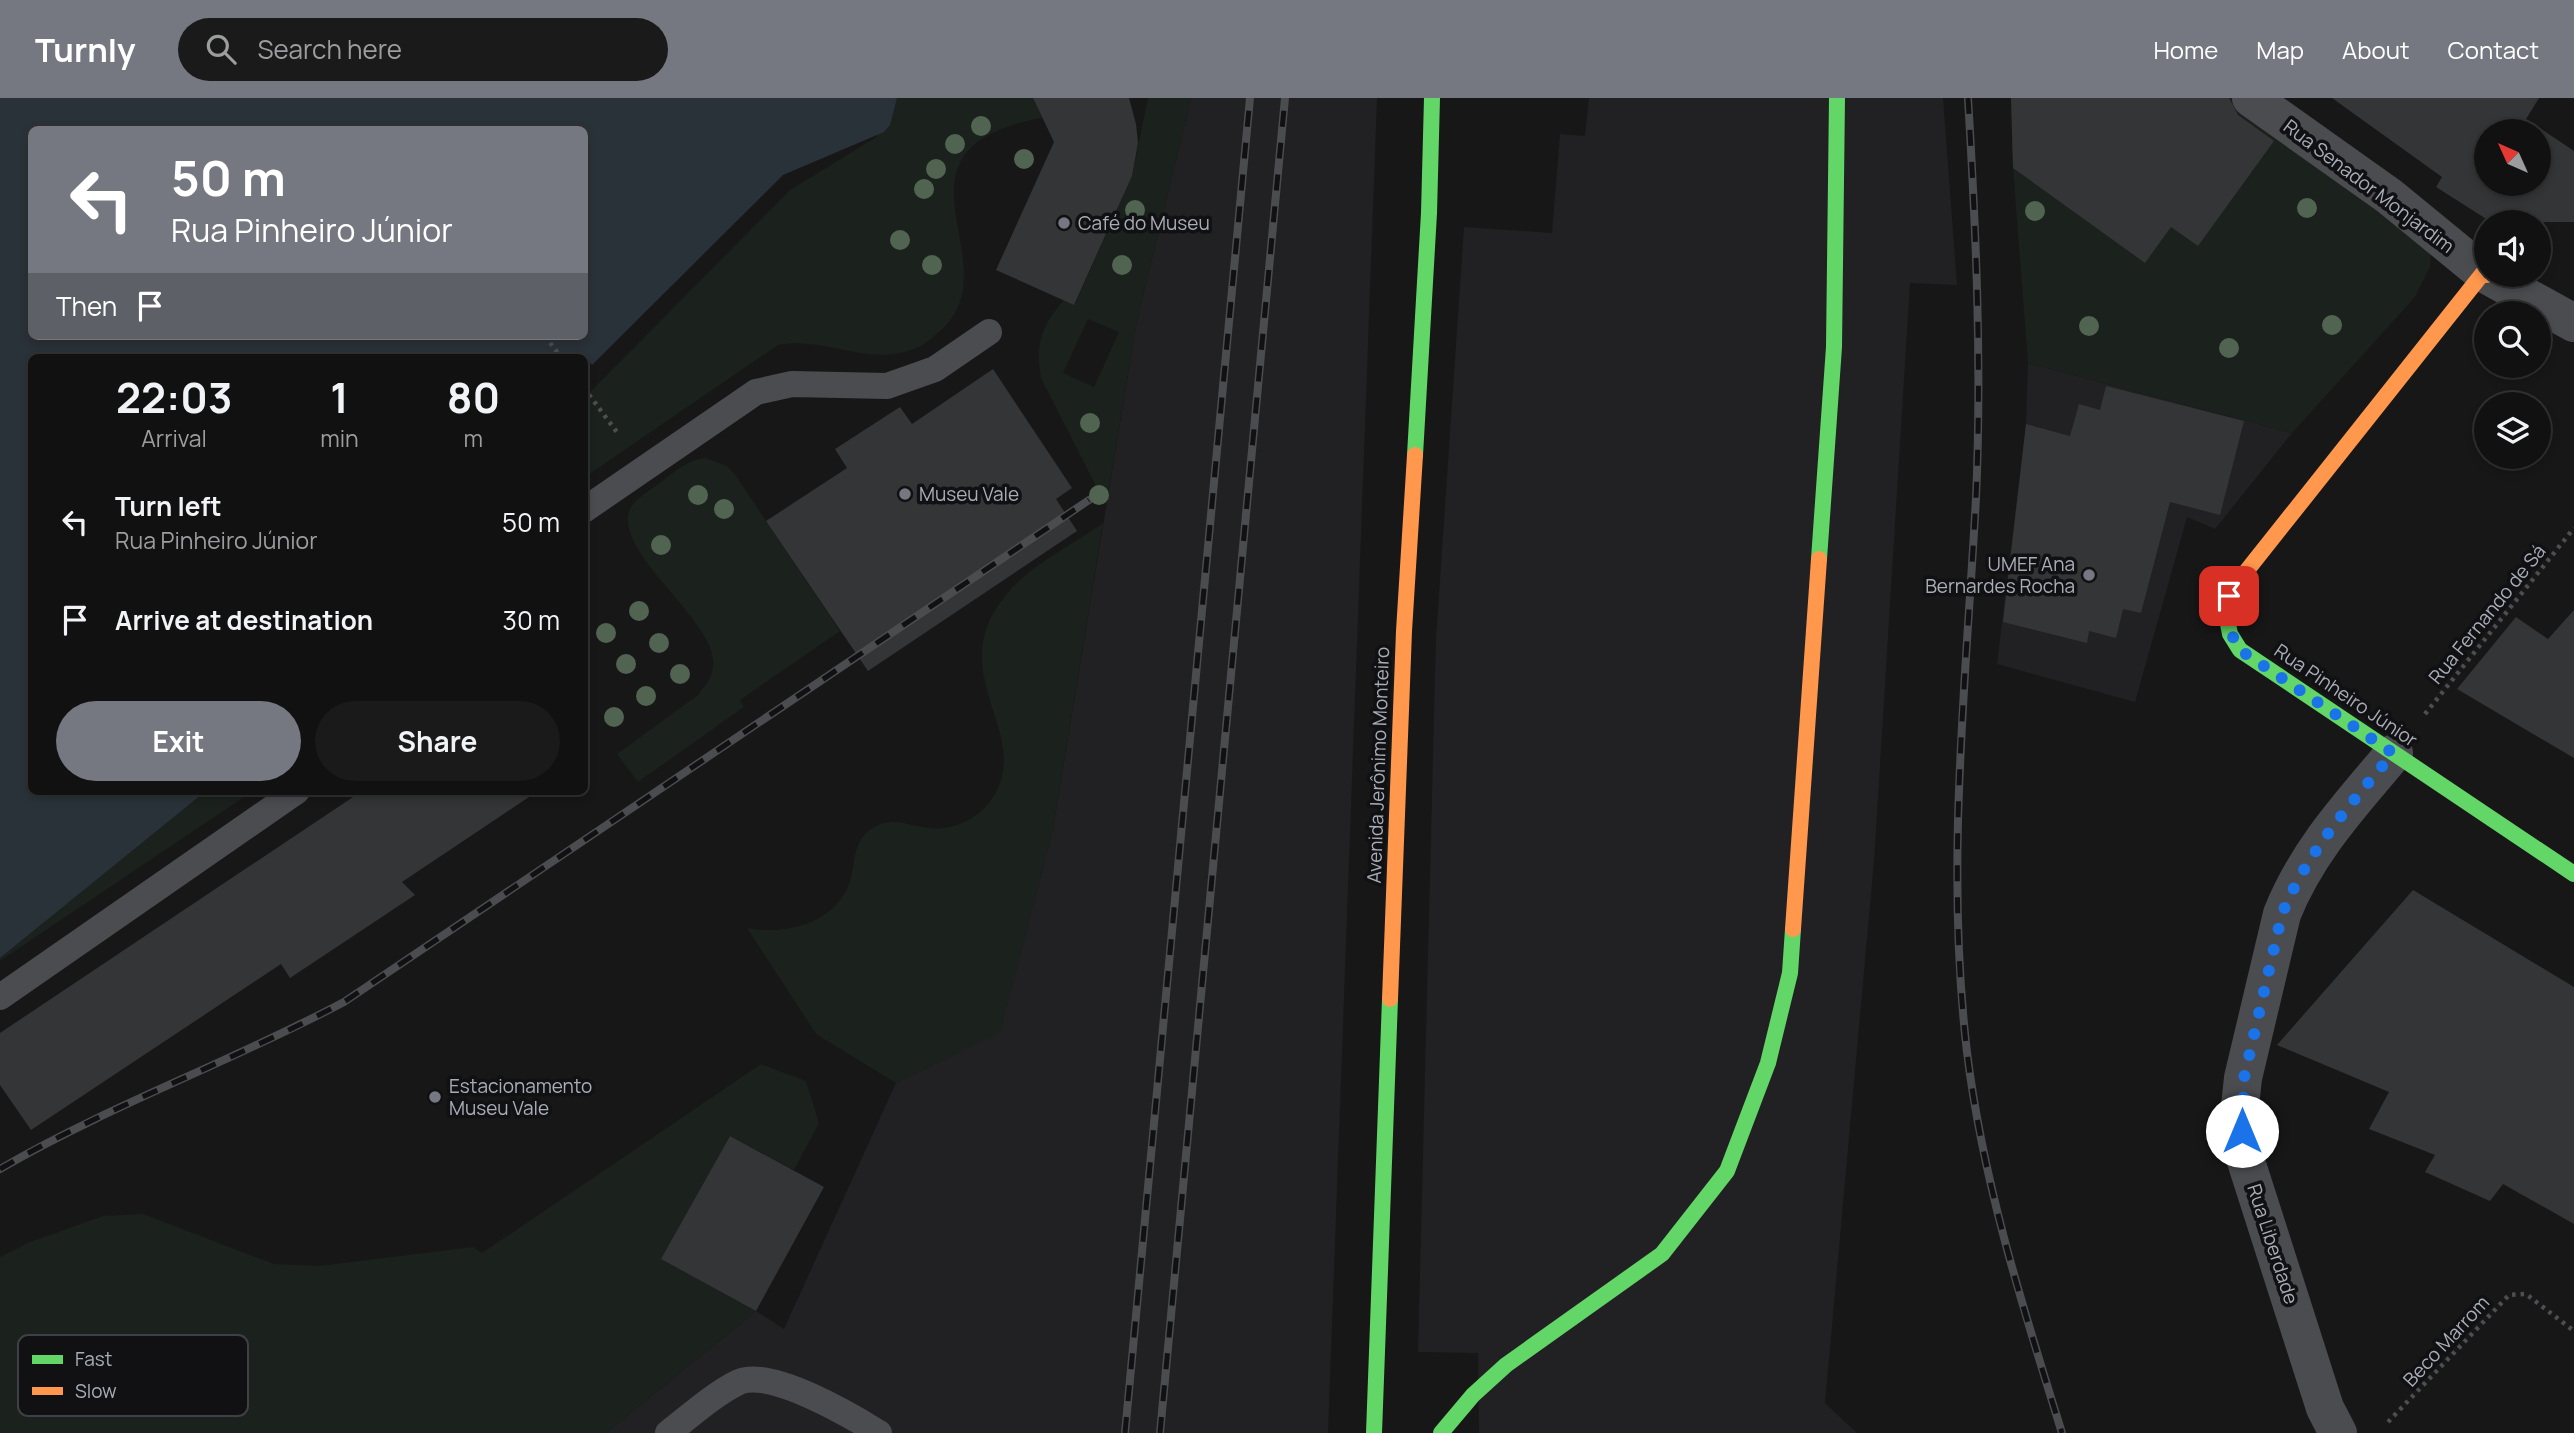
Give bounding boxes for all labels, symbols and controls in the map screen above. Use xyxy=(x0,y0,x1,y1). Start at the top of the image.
search box xyxy=(178,18,668,81)
text: Turnly xyxy=(35,27,136,72)
icon: search xyxy=(202,30,240,68)
text: Search here xyxy=(258,31,402,67)
text: Home xyxy=(2153,33,2218,66)
text: Map xyxy=(2256,33,2304,66)
text: About xyxy=(2342,33,2410,66)
text: Contact xyxy=(2448,33,2539,66)
street label: Rua Senador Monjardim xyxy=(2278,113,2460,259)
north arrow xyxy=(2474,119,2552,196)
map controls xyxy=(2474,119,2551,469)
text: 50 m xyxy=(171,144,286,211)
icon: left xyxy=(56,154,147,245)
text: Rua Pinheiro Júnior xyxy=(171,208,453,252)
place label: Café do Museu xyxy=(1078,210,1210,236)
button: sound xyxy=(2474,210,2551,287)
marker: Café do Museu xyxy=(1056,215,1072,231)
icon: arrive xyxy=(131,287,169,325)
text: Then xyxy=(56,288,117,324)
button: search xyxy=(2474,301,2551,378)
text: 22:03 xyxy=(116,368,232,426)
text: 1 xyxy=(330,368,349,426)
text: 80 xyxy=(447,368,500,426)
button: layers xyxy=(2474,392,2551,469)
text: Arrival xyxy=(141,422,207,454)
text: min xyxy=(320,422,359,454)
text: m xyxy=(464,422,483,454)
place label: Museu Vale xyxy=(919,481,1019,507)
marker: Museu Vale xyxy=(897,486,913,502)
text: Turn left xyxy=(115,488,222,524)
icon: left xyxy=(56,503,94,541)
text: 50 m xyxy=(502,504,560,540)
text: Rua Pinheiro Júnior xyxy=(115,524,317,556)
street label: Rua Fernando de Sá xyxy=(2423,539,2551,689)
place label: UMEF Ana Bernardes Rocha xyxy=(1925,551,2075,599)
pin xyxy=(2199,566,2259,626)
marker: UMEF Ana Bernardes Rocha xyxy=(2081,567,2097,583)
icon: arrive xyxy=(2210,577,2248,615)
icon: arrive xyxy=(56,601,94,639)
text: Arrive at destination xyxy=(115,602,373,638)
text: 30 m xyxy=(503,602,560,638)
street label: Rua Pinheiro Júnior xyxy=(2269,637,2423,753)
street label: Avenida Jerônimo Monteiro xyxy=(1361,646,1395,884)
button: Exit xyxy=(56,701,301,781)
button: Share xyxy=(315,701,560,781)
place label: Estacionamento Museu Vale xyxy=(449,1073,592,1121)
marker: Estacionamento Museu Vale xyxy=(427,1089,443,1105)
position arrow xyxy=(2205,1094,2279,1168)
street label: Rua Liberdade xyxy=(2241,1181,2305,1307)
street label: Beco Marrom xyxy=(2397,1290,2495,1392)
legend xyxy=(18,1335,248,1416)
text: Fast xyxy=(75,1346,112,1372)
text: Slow xyxy=(75,1378,117,1404)

